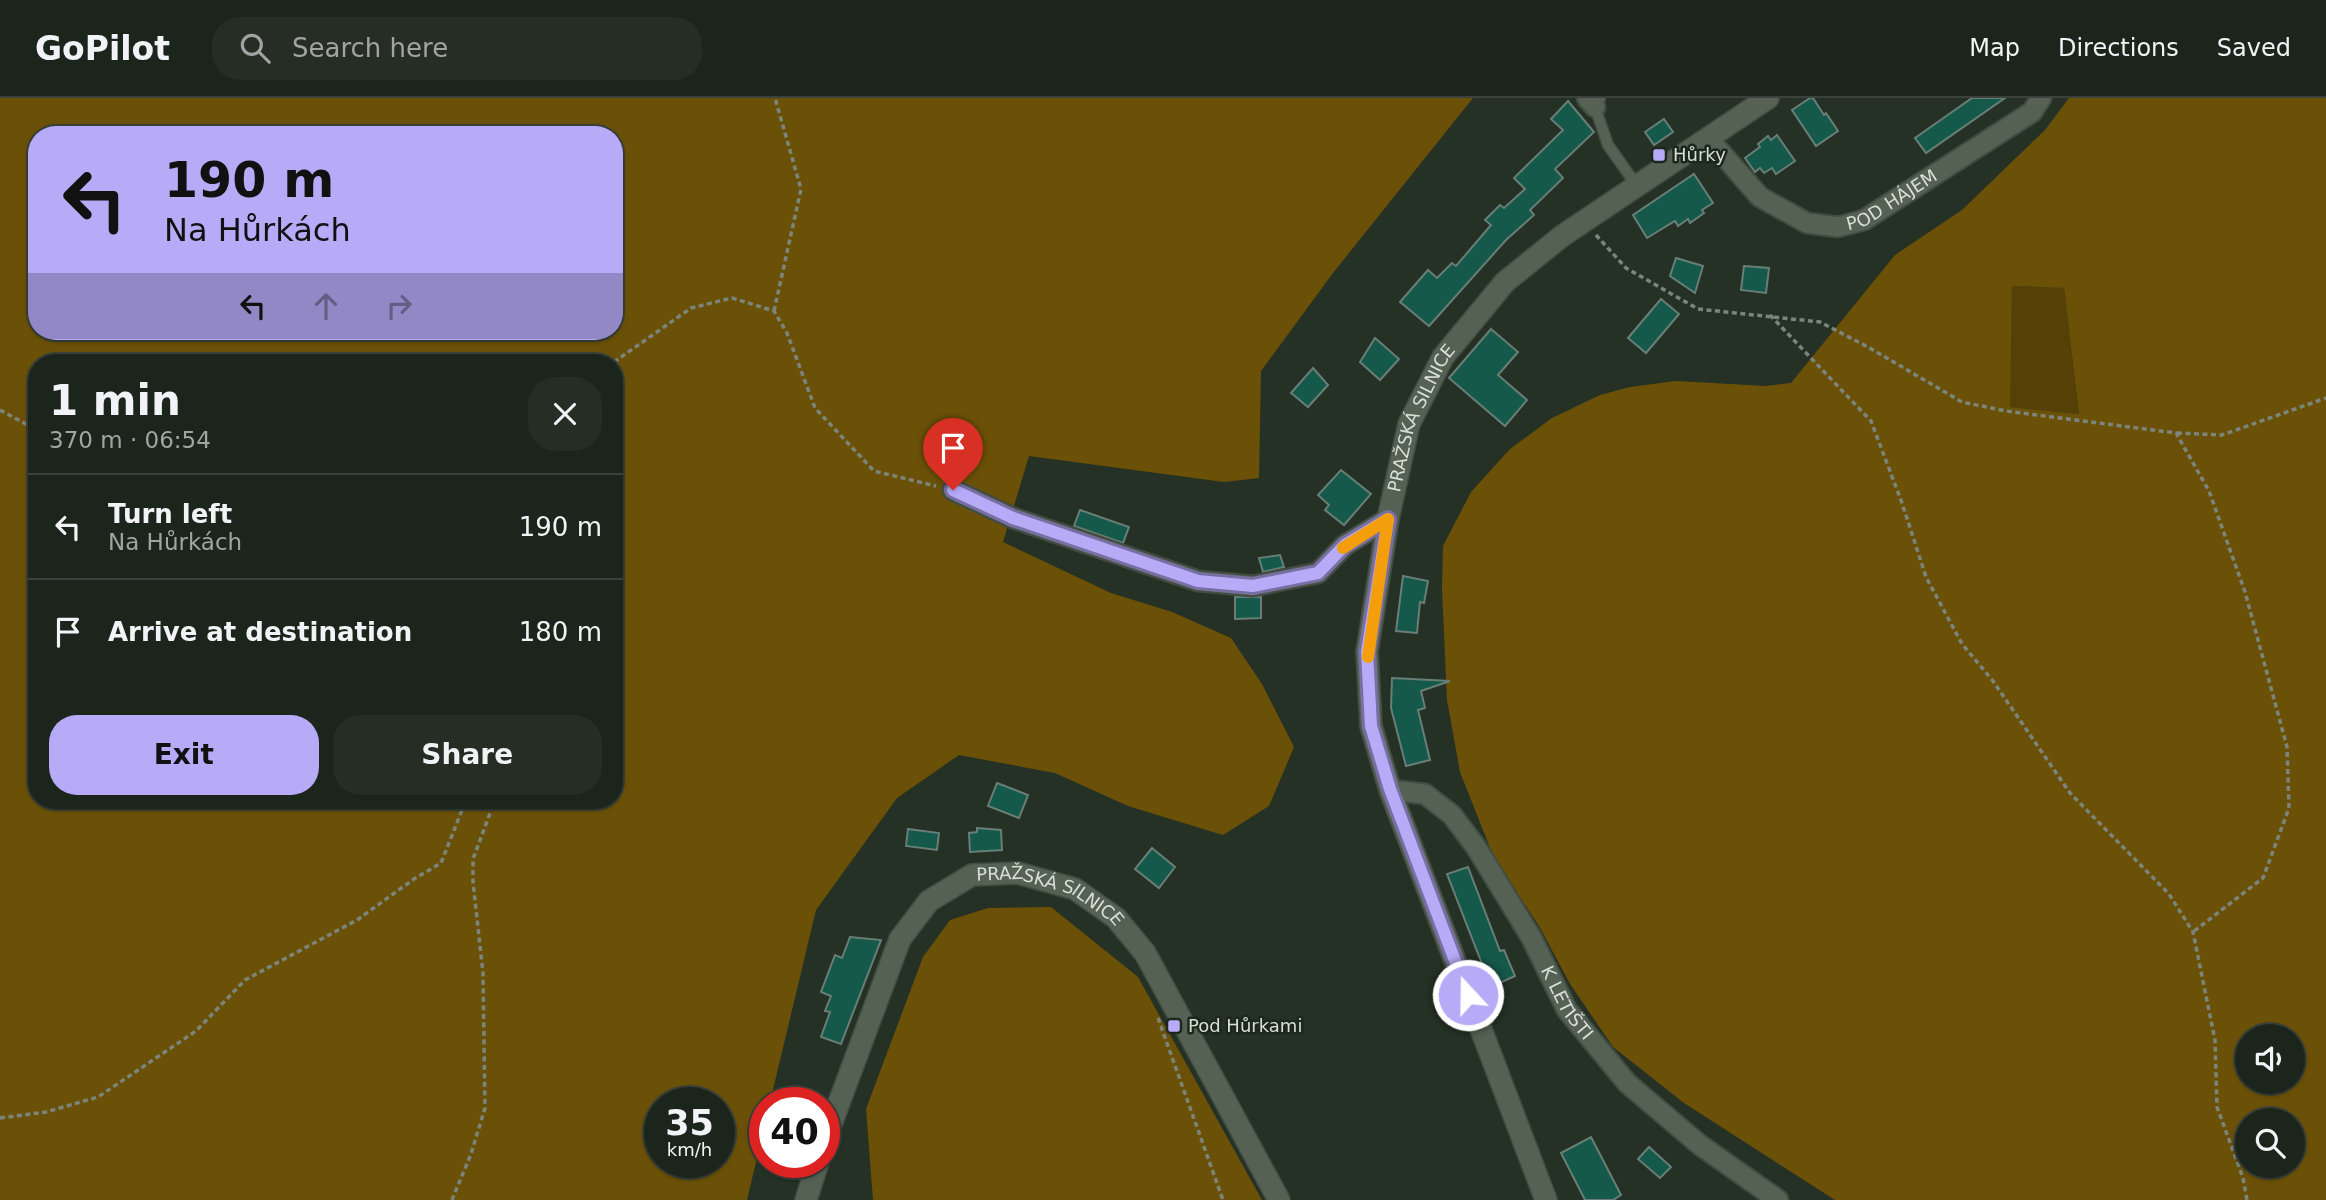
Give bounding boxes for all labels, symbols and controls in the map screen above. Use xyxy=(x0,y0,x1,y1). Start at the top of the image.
search box xyxy=(212,17,702,80)
text: GoPilot xyxy=(35,29,170,68)
icon: search xyxy=(236,29,274,67)
text: Search here xyxy=(292,33,448,63)
text: Map xyxy=(1969,34,2020,62)
text: Directions xyxy=(2058,34,2179,62)
text: Saved xyxy=(2217,34,2291,62)
place label: Hůrky xyxy=(1673,144,1726,165)
marker: Hůrky xyxy=(1651,147,1667,163)
text: 190 m xyxy=(164,152,334,209)
icon: left xyxy=(49,154,140,245)
street label: POD HÁJEM xyxy=(1844,165,1941,234)
text: Na Hůrkách xyxy=(164,211,351,249)
icon: left xyxy=(234,287,272,325)
icon: ahead xyxy=(307,287,345,325)
icon: right xyxy=(380,287,418,325)
street label: PRAŽSKÁ SILNICE xyxy=(1383,340,1459,494)
text: 1 min xyxy=(49,376,181,425)
button: close xyxy=(528,377,602,451)
pin xyxy=(923,418,983,490)
text: 370 m · 06:54 xyxy=(49,427,211,453)
icon: arrive xyxy=(934,429,972,467)
text: Turn left xyxy=(108,499,232,529)
icon: left xyxy=(49,508,87,546)
text: 190 m xyxy=(519,512,602,542)
text: Na Hůrkách xyxy=(108,529,242,555)
icon: arrive xyxy=(49,613,87,651)
text: Arrive at destination xyxy=(108,617,412,647)
text: 180 m xyxy=(519,617,602,647)
button: Exit xyxy=(49,715,319,795)
button: Share xyxy=(333,715,602,795)
street label: PRAŽSKÁ SILNICE xyxy=(976,862,1129,930)
position arrow xyxy=(1431,958,1505,1032)
street label: K LETIŠTI xyxy=(1537,962,1598,1044)
place label: Pod Hůrkami xyxy=(1188,1015,1302,1036)
marker: Pod Hůrkami xyxy=(1166,1018,1182,1034)
map controls xyxy=(2235,1024,2305,1178)
button: sound xyxy=(2235,1024,2305,1094)
speed limit sign: 40 xyxy=(749,1087,840,1178)
text: 35 xyxy=(665,1103,714,1143)
button: search xyxy=(2235,1108,2305,1178)
text: km/h xyxy=(667,1139,712,1160)

